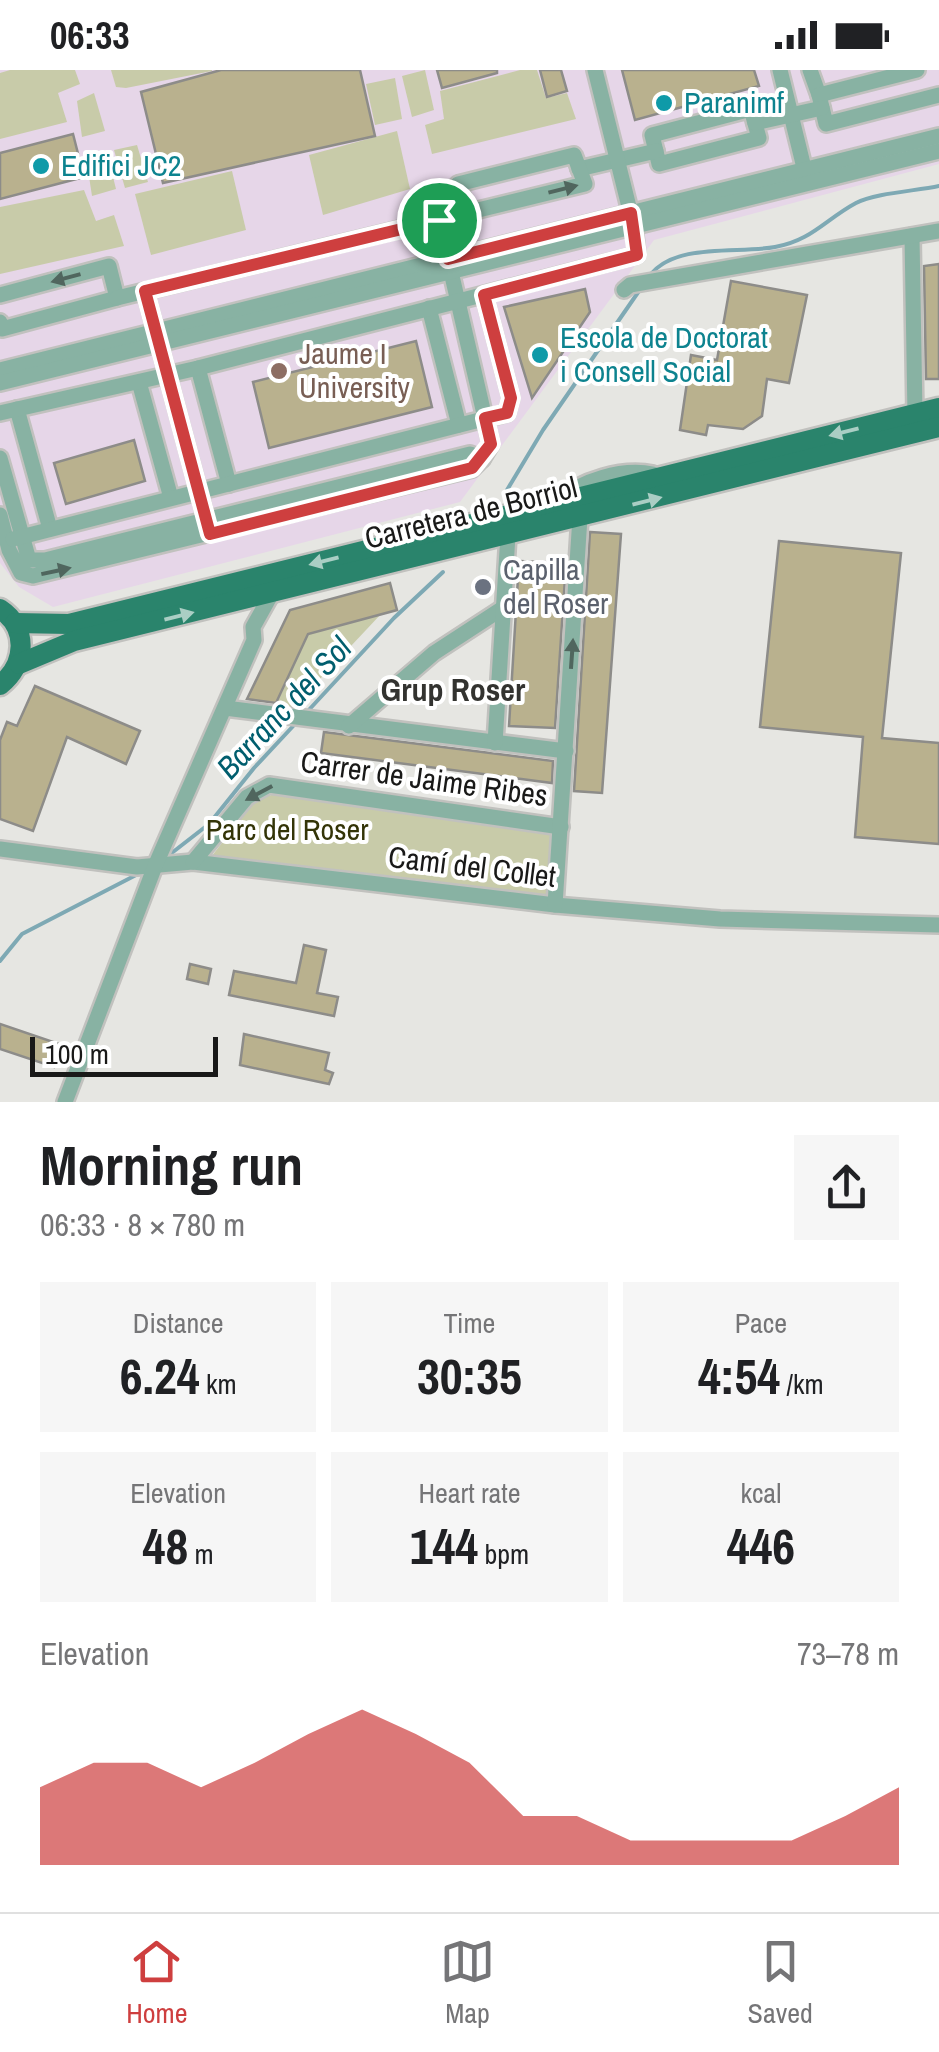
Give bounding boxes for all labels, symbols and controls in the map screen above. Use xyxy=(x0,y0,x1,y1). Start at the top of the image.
text: 06:33 xyxy=(50,10,130,61)
place label: Paranimf xyxy=(684,82,784,122)
marker: Paranimf xyxy=(653,92,675,114)
place label: Edifici JC2 xyxy=(61,145,181,185)
marker: Edifici JC2 xyxy=(30,155,52,177)
pin xyxy=(397,178,482,263)
one-way arrow xyxy=(548,181,579,196)
icon: arrive xyxy=(412,193,467,248)
one-way arrow xyxy=(50,270,81,286)
place label: Escola de Doctorat i Consell Social xyxy=(560,317,768,391)
place label: Jaume I University xyxy=(299,333,410,407)
marker: Escola de Doctorat i Consell Social xyxy=(529,344,551,366)
marker: Jaume I University xyxy=(268,360,290,382)
one-way arrow xyxy=(828,425,859,440)
street label: Carretera de Borriol xyxy=(360,466,581,558)
one-way arrow xyxy=(632,493,663,508)
place label: Capilla del Roser xyxy=(503,549,609,623)
one-way arrow xyxy=(308,553,339,569)
one-way arrow xyxy=(40,563,71,579)
marker: Capilla del Roser xyxy=(472,576,494,598)
one-way arrow xyxy=(164,607,195,623)
water label: Barranc del Sol xyxy=(207,627,361,788)
one-way arrow xyxy=(564,638,580,669)
district label: Grup Roser xyxy=(381,668,526,711)
street label: Carrer de Jaime Ribes xyxy=(298,741,550,815)
one-way arrow xyxy=(245,784,273,801)
park label: Parc del Roser xyxy=(206,809,369,849)
street label: Camí del Collet xyxy=(386,836,558,896)
scale bar xyxy=(30,1032,218,1076)
text: 100 m xyxy=(45,1035,109,1073)
text: Morning run xyxy=(40,1128,303,1202)
button: share xyxy=(794,1135,899,1240)
text: 06:33 · 8 × 780 m xyxy=(40,1203,245,1246)
text: Distance xyxy=(133,1304,223,1342)
text: Time xyxy=(444,1304,495,1342)
text: Pace xyxy=(735,1304,787,1342)
text: 6.24 xyxy=(120,1342,200,1410)
text: 30:35 xyxy=(417,1342,522,1410)
text: 4:54 xyxy=(698,1342,780,1410)
text: km xyxy=(200,1365,237,1403)
text: /km xyxy=(780,1365,824,1403)
text: Elevation xyxy=(130,1474,226,1512)
text: Heart rate xyxy=(418,1474,521,1512)
text: kcal xyxy=(740,1474,781,1512)
text: 48 xyxy=(143,1512,188,1580)
text: 144 xyxy=(410,1512,478,1580)
text: 446 xyxy=(727,1512,795,1580)
text: m xyxy=(188,1535,214,1573)
text: bpm xyxy=(478,1535,529,1573)
text: Elevation xyxy=(40,1632,149,1675)
text: 73–78 m xyxy=(797,1632,899,1675)
tab: Home xyxy=(126,1934,188,2032)
tab: Map xyxy=(440,1934,495,2032)
tab: Saved xyxy=(748,1934,813,2032)

